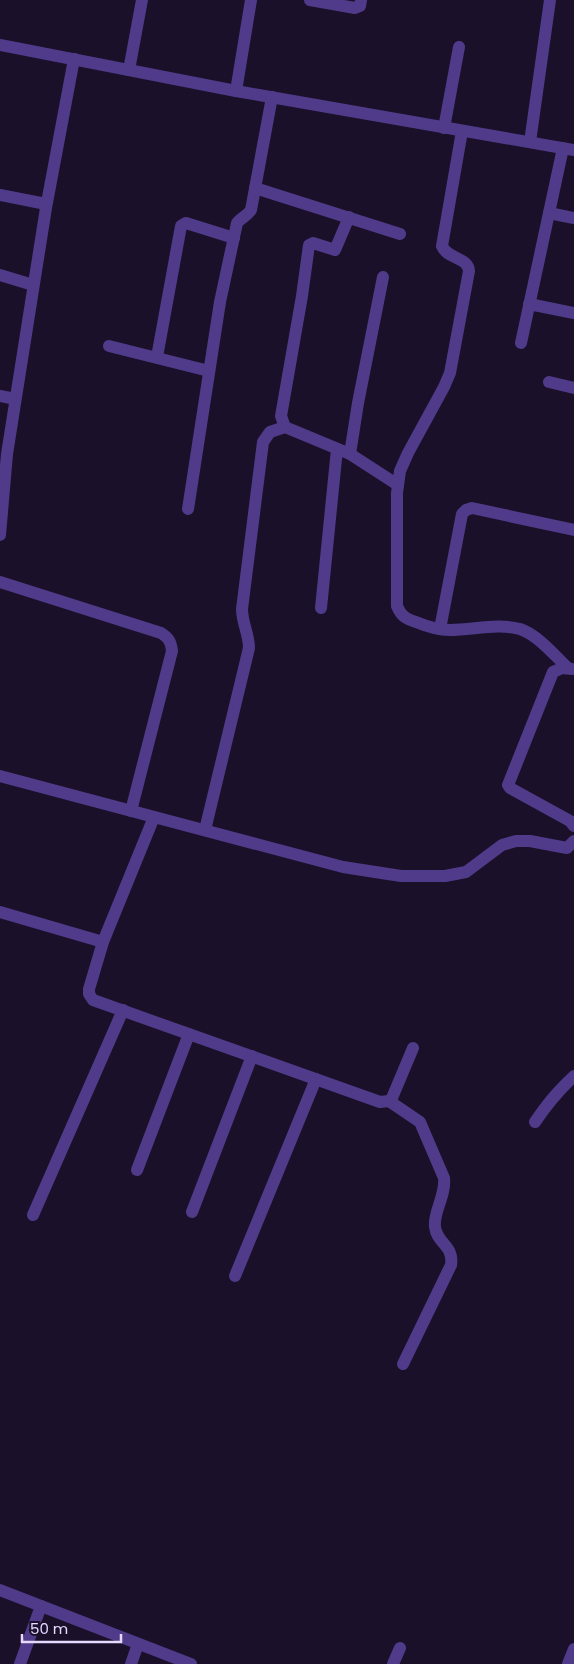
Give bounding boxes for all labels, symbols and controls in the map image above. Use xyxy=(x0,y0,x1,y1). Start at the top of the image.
scale bar xyxy=(22,1612,121,1644)
text: 50 m xyxy=(30,1618,68,1639)

